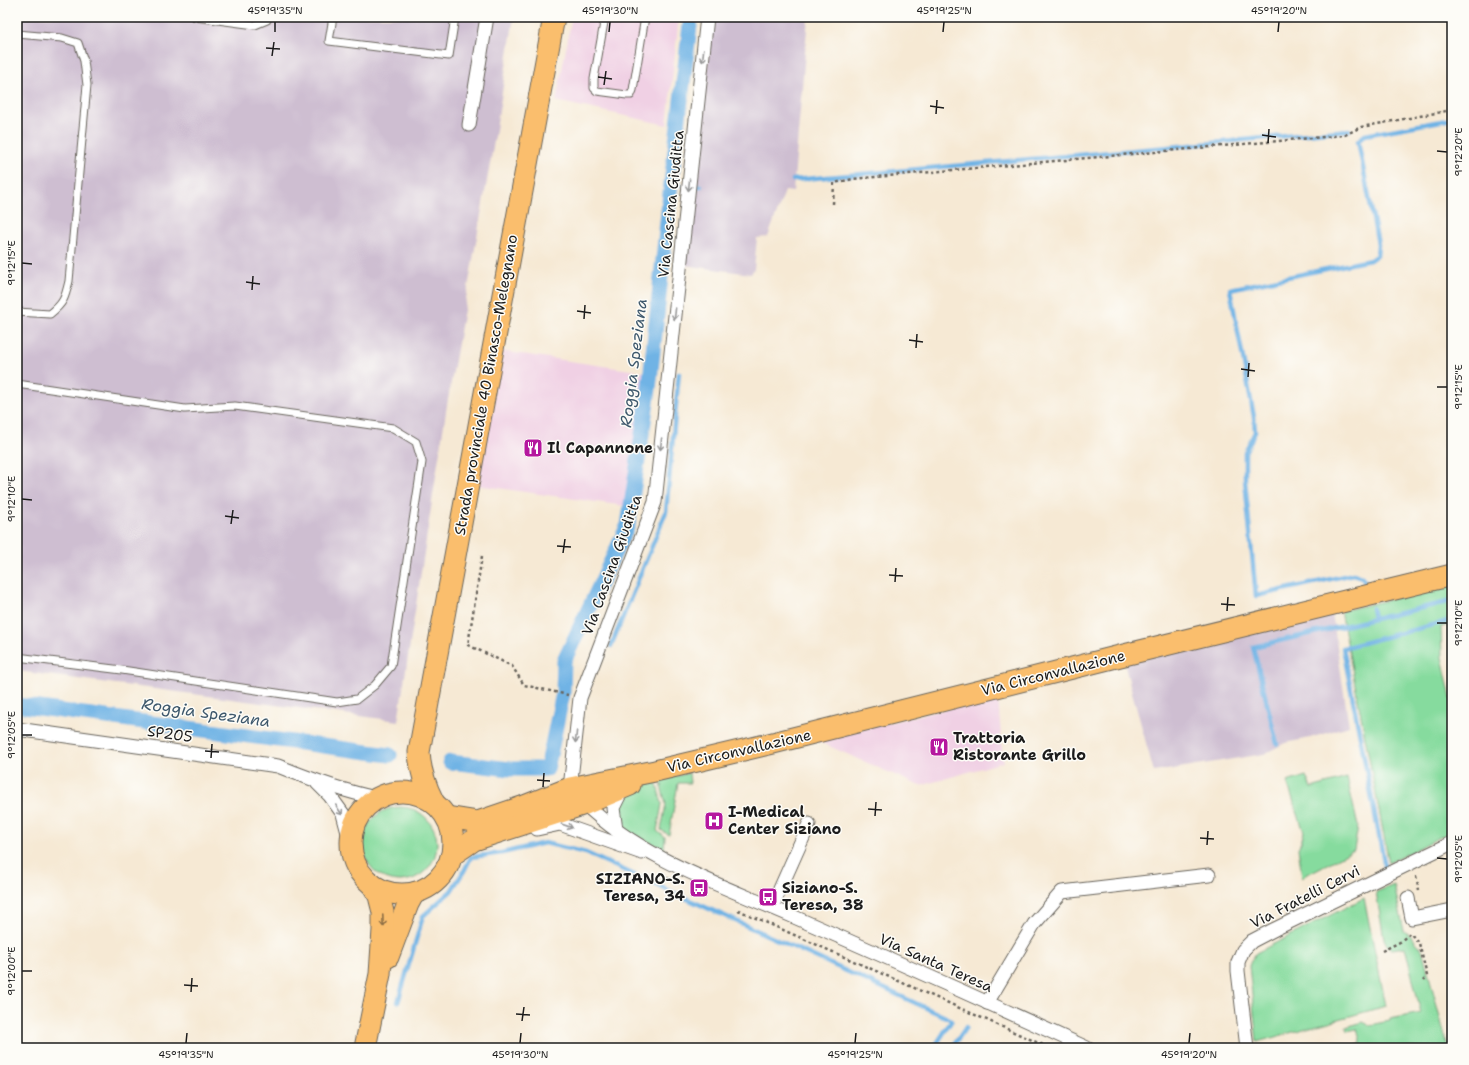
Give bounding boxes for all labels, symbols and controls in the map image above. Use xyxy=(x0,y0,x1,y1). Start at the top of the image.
text: 45°19'35"N xyxy=(247,4,303,17)
text: 45°19'30"N xyxy=(582,4,638,17)
text: 45°19'25"N xyxy=(916,4,972,17)
text: 45°19'20"N xyxy=(1251,4,1307,17)
one-way arrow xyxy=(699,49,706,62)
text: 9°12'20"E xyxy=(1452,127,1465,177)
street label: Via Cascina Giuditta xyxy=(653,129,689,279)
one-way arrow xyxy=(685,178,693,191)
street label: Strada provinciale 40 Binasco-Melegnano xyxy=(450,233,522,537)
text: 9°12'15"E xyxy=(5,240,18,286)
water label: Roggia Speziana xyxy=(615,297,652,429)
one-way arrow xyxy=(671,307,679,320)
text: 9°12'15"E xyxy=(1452,364,1465,410)
restaurant icon: Il Capannone xyxy=(522,437,544,459)
one-way arrow xyxy=(658,437,665,450)
place label: Il Capannone xyxy=(547,438,653,458)
text: 9°12'10"E xyxy=(5,476,18,522)
street label: Via Cascina Giuditta xyxy=(577,491,647,638)
text: 9°12'10"E xyxy=(1452,600,1465,646)
street label: Via Circonvallazione xyxy=(979,645,1127,701)
water label: Roggia Speziana xyxy=(140,693,272,732)
text: 9°12'05"E xyxy=(5,711,18,759)
street label: SP205 xyxy=(146,721,194,747)
street label: Via Circonvallazione xyxy=(665,725,813,777)
place label: Trattoria Ristorante Grillo xyxy=(953,728,1086,765)
one-way arrow xyxy=(572,730,579,743)
restaurant icon: Trattoria Ristorante Grillo xyxy=(928,736,950,758)
place label: I-Medical Center Siziano xyxy=(728,802,842,839)
one-way arrow xyxy=(335,804,343,815)
hospital icon: I-Medical Center Siziano xyxy=(703,810,725,832)
one-way arrow xyxy=(561,823,573,831)
text: 9°12'05"E xyxy=(1452,835,1465,883)
street label: Via Fratelli Cervi xyxy=(1247,861,1363,933)
place label: SIZIANO-S. Teresa, 34 xyxy=(596,869,685,906)
bus stop icon: SIZIANO-S. Teresa, 34 xyxy=(688,877,710,899)
place label: Siziano-S. Teresa, 38 xyxy=(782,878,864,915)
bus stop icon: Siziano-S. Teresa, 38 xyxy=(757,886,779,908)
one-way arrow xyxy=(379,914,387,927)
street label: Via Santa Teresa xyxy=(876,929,997,997)
text: 9°12'00"E xyxy=(5,946,18,996)
text: 45°19'35"N xyxy=(158,1048,214,1061)
text: 45°19'30"N xyxy=(492,1048,548,1061)
text: 45°19'25"N xyxy=(827,1048,883,1061)
text: 45°19'20"N xyxy=(1161,1048,1217,1061)

